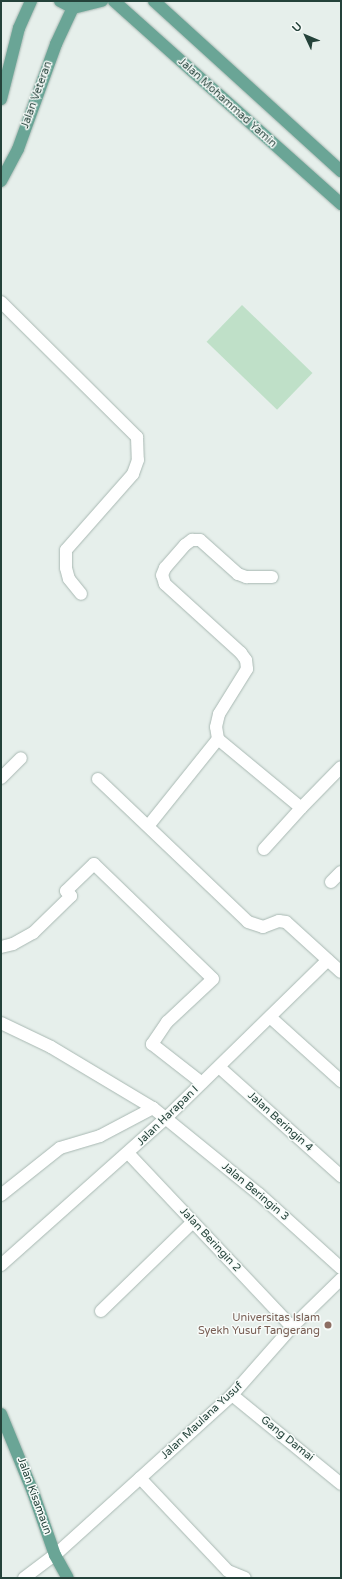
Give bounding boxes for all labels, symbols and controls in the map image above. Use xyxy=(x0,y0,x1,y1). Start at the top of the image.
north arrow xyxy=(286,16,326,56)
text: U xyxy=(289,20,305,35)
street label: Jalan Mohammad Yamin xyxy=(175,55,279,151)
street label: Jalan Veteran xyxy=(19,60,55,130)
street label: Jalan Harapan I xyxy=(134,1083,202,1149)
street label: Jalan Beringin 4 xyxy=(245,1089,315,1155)
street label: Jalan Beringin 3 xyxy=(219,1160,291,1224)
street label: Jalan Beringin 2 xyxy=(177,1205,243,1275)
place label: Universitas Islam Syekh Yusuf Tangerang xyxy=(198,1312,320,1338)
marker: Universitas Islam Syekh Yusuf Tangerang xyxy=(323,1320,333,1330)
street label: Jalan Maulana Yusuf xyxy=(158,1380,246,1462)
street label: Gang Damai xyxy=(258,1414,316,1464)
street label: Jalan Kisamaun xyxy=(14,1456,54,1536)

